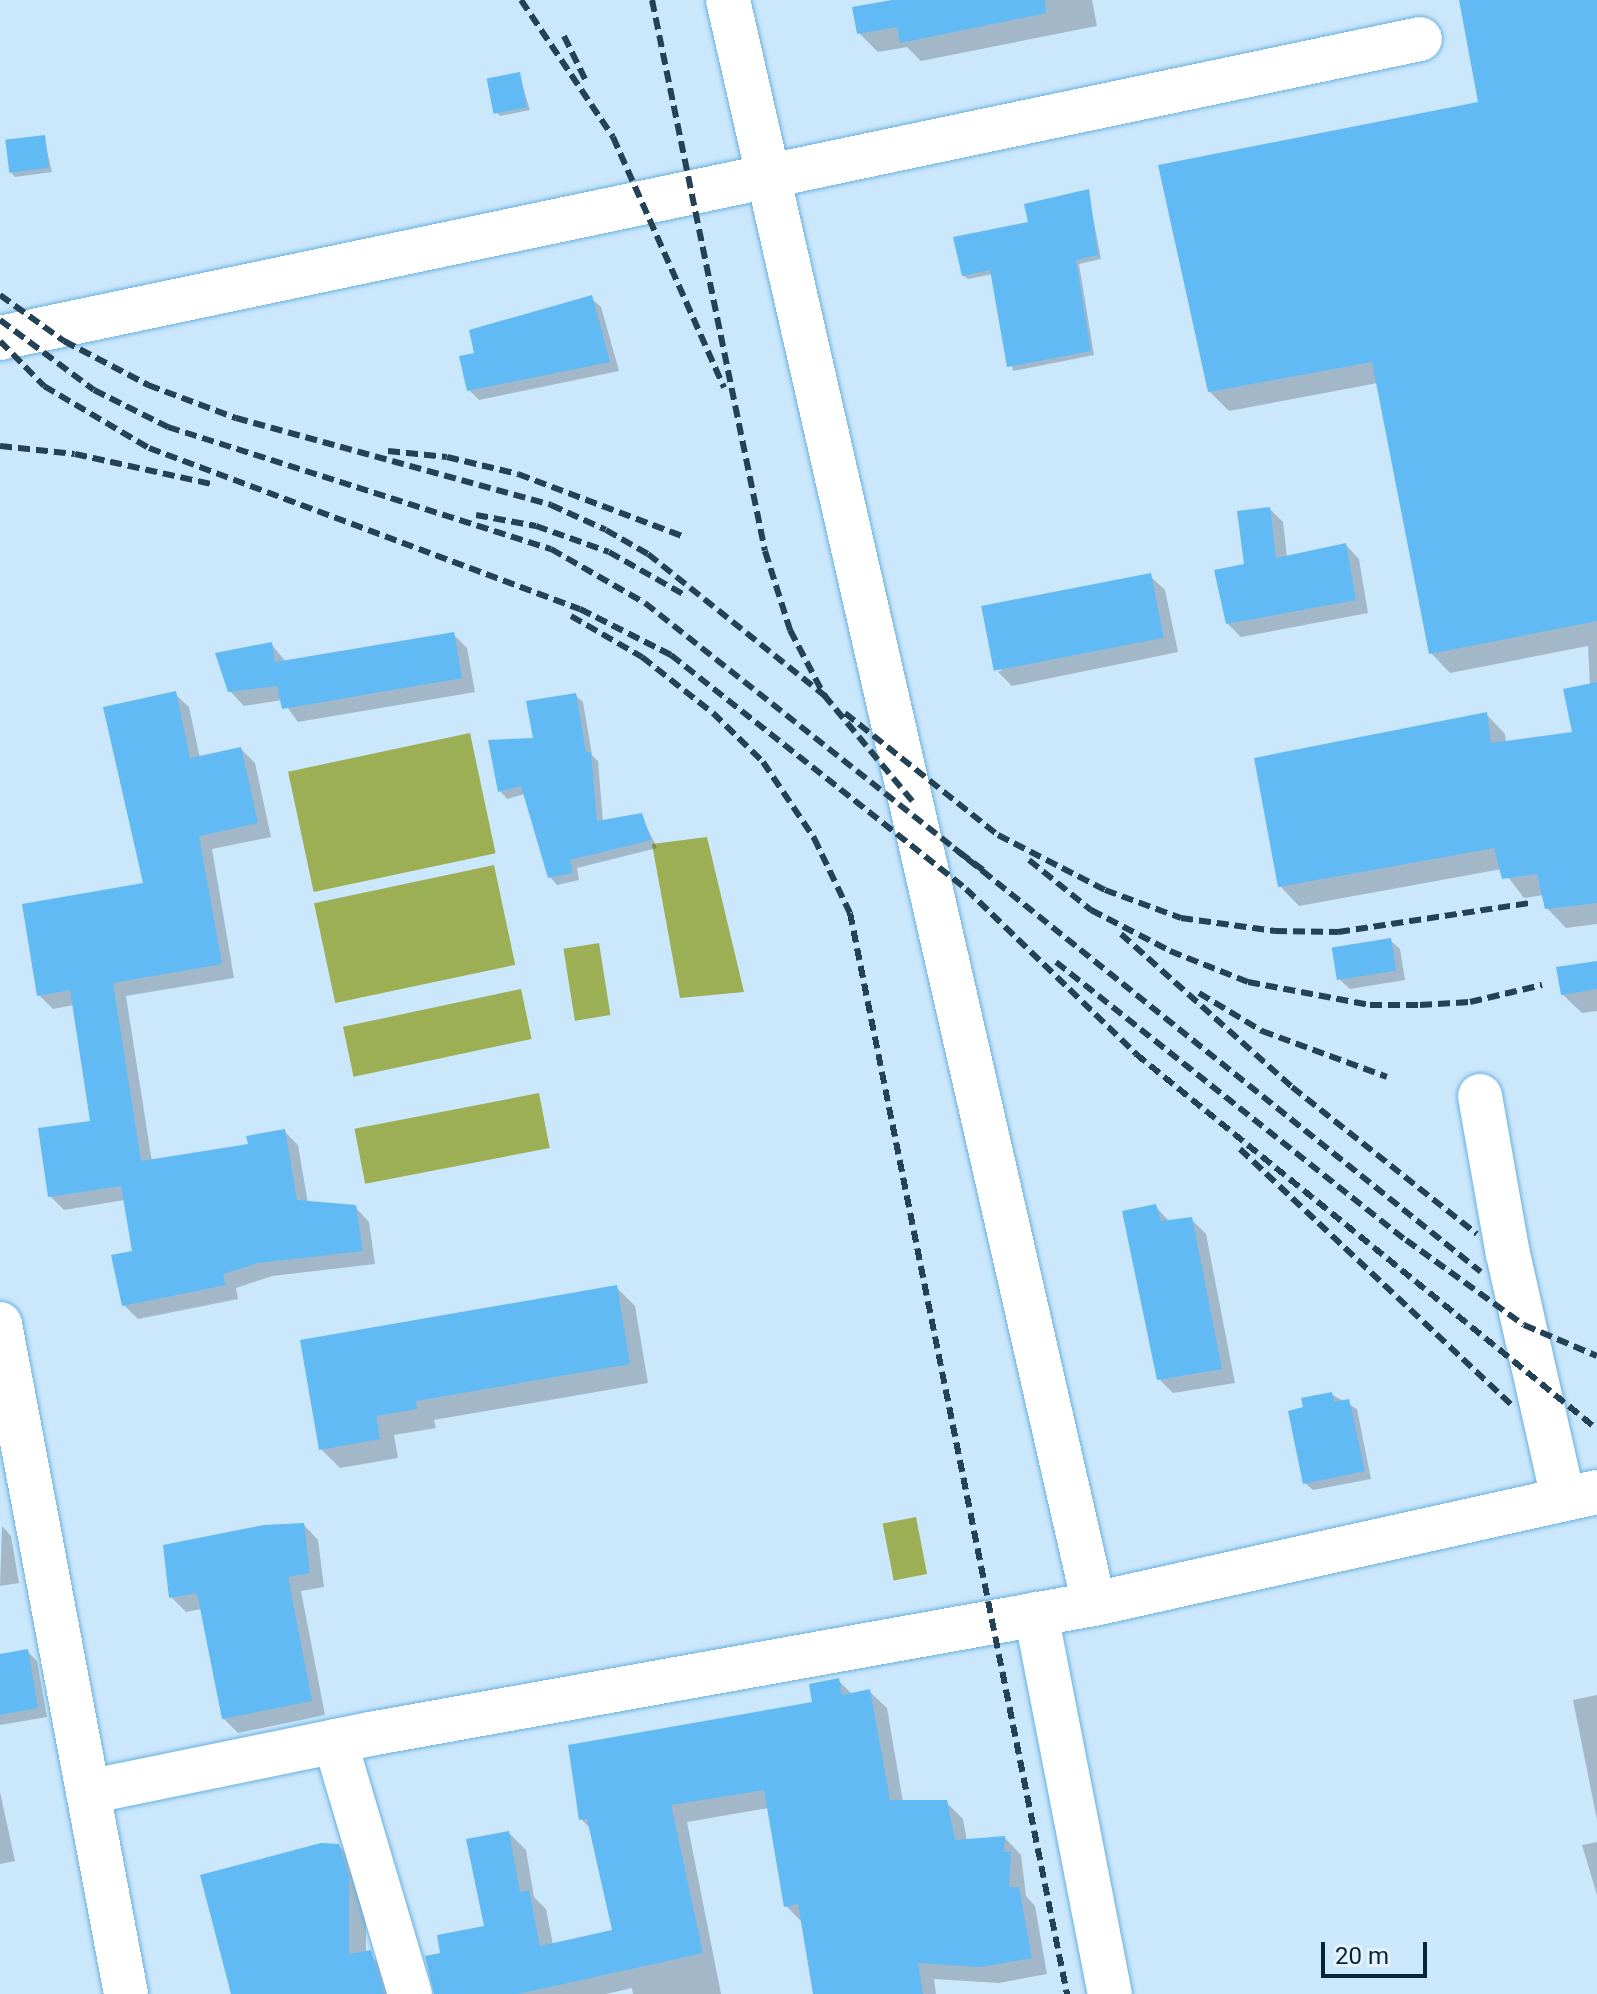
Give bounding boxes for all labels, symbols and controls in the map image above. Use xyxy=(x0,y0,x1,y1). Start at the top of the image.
scale bar xyxy=(1325,1926,1431,1976)
text: 20 m xyxy=(1335,1942,1389,1970)

